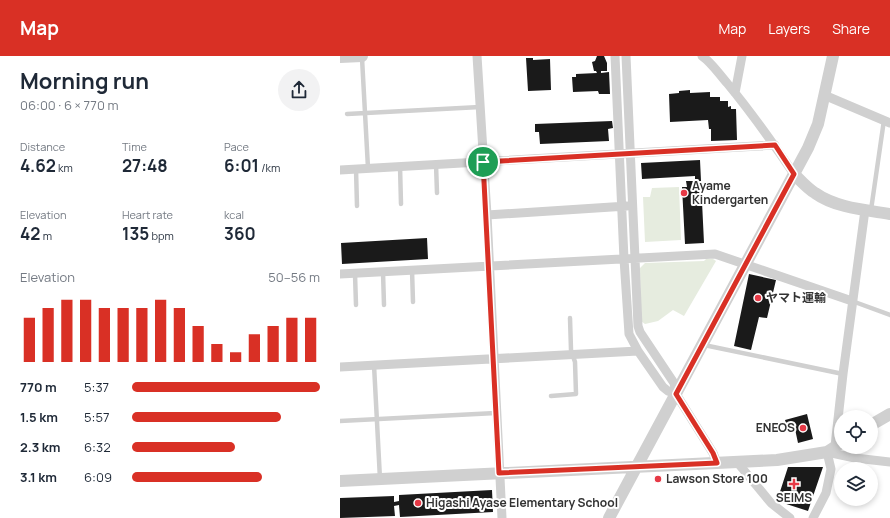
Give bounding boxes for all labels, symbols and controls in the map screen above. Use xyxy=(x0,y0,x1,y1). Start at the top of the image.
text: Map xyxy=(20,15,59,41)
text: Map xyxy=(718,19,746,38)
text: Layers xyxy=(768,19,810,38)
text: Share xyxy=(832,19,870,38)
text: Morning run xyxy=(20,66,149,96)
button: share xyxy=(278,69,320,111)
text: 06:00 · 6 × 770 m xyxy=(20,96,118,114)
text: Distance xyxy=(20,139,65,154)
text: Time xyxy=(122,139,147,154)
text: Pace xyxy=(224,139,249,154)
pin xyxy=(466,145,500,179)
icon: arrive xyxy=(472,151,494,173)
text: 4.62 xyxy=(20,154,56,177)
text: 27:48 xyxy=(122,154,168,177)
text: 6:01 xyxy=(224,154,259,177)
text: km xyxy=(56,160,73,175)
text: /km xyxy=(259,160,280,175)
place label: Ayame Kindergarten xyxy=(692,177,768,208)
marker: Ayame Kindergarten xyxy=(679,188,689,198)
text: Elevation xyxy=(20,207,66,222)
text: Heart rate xyxy=(122,207,173,222)
text: kcal xyxy=(224,207,244,222)
text: 42 xyxy=(20,222,40,245)
text: 135 xyxy=(122,222,149,245)
text: 360 xyxy=(224,222,256,245)
text: m xyxy=(40,228,52,243)
text: bpm xyxy=(149,228,174,243)
text: Elevation xyxy=(20,268,75,286)
text: 50–56 m xyxy=(268,268,320,286)
place label: ヤマト運輸 xyxy=(766,289,826,306)
marker: ヤマト運輸 xyxy=(753,293,763,303)
text: 770 m xyxy=(20,378,57,396)
text: 5:37 xyxy=(84,378,109,396)
text: 1.5 km xyxy=(20,408,58,426)
text: 5:57 xyxy=(84,408,109,426)
map controls xyxy=(834,410,878,506)
button: locate xyxy=(834,410,878,454)
place label: ENEOS xyxy=(756,419,795,436)
marker: ENEOS xyxy=(798,423,808,433)
text: 2.3 km xyxy=(20,438,61,456)
text: 6:32 xyxy=(84,438,111,456)
button: layers xyxy=(834,462,878,506)
text: 3.1 km xyxy=(20,468,57,486)
text: 6:09 xyxy=(84,468,112,486)
place label: Lawson Store 100 xyxy=(666,470,768,487)
marker: Lawson Store 100 xyxy=(653,474,663,484)
marker: SEIMS xyxy=(789,479,799,489)
place label: SEIMS xyxy=(776,489,812,506)
place label: Higashi Ayase Elementary School xyxy=(426,494,618,511)
marker: Higashi Ayase Elementary School xyxy=(413,498,423,508)

